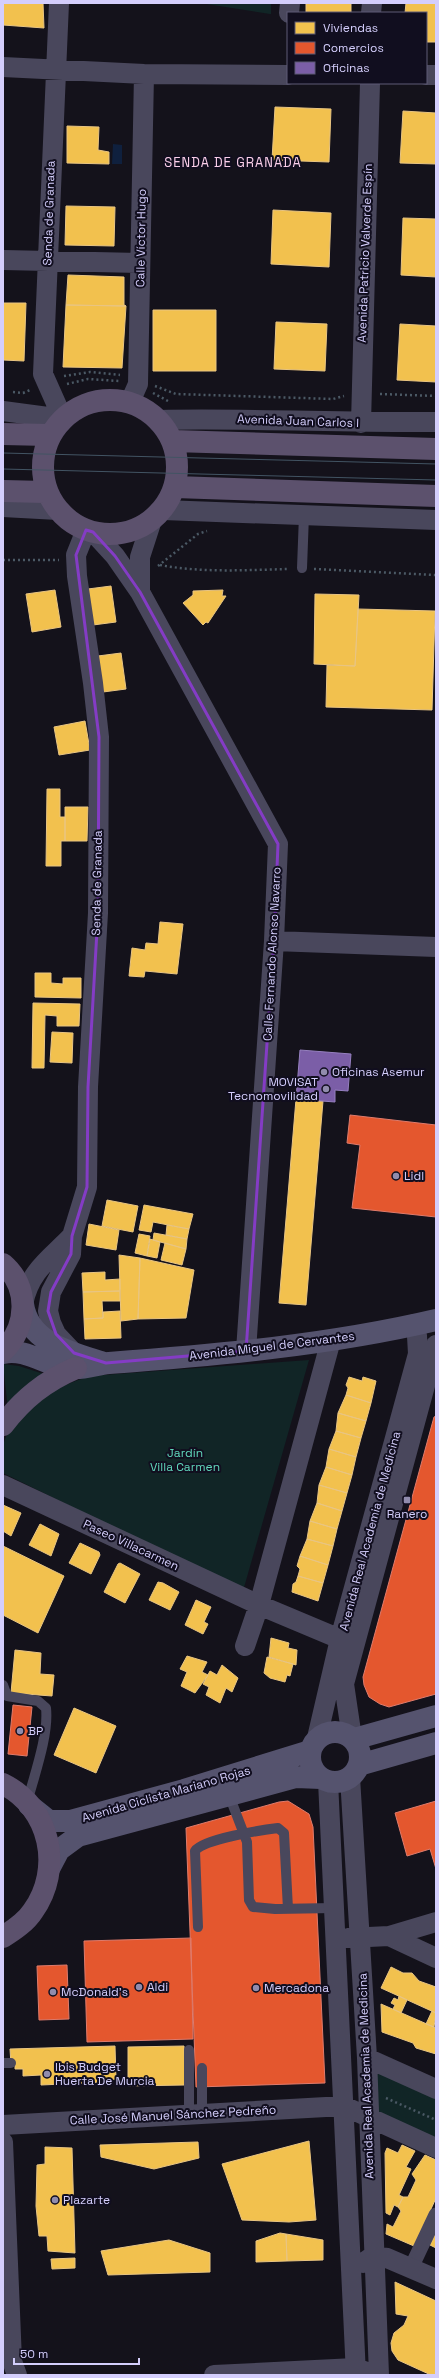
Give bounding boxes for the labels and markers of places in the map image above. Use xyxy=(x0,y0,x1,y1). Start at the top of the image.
place label: Oficinas Asemur xyxy=(332,1064,425,1080)
marker: Oficinas Asemur xyxy=(319,1067,329,1077)
place label: MOVISAT Tecnomovilidad xyxy=(228,1074,318,1104)
marker: MOVISAT Tecnomovilidad xyxy=(321,1084,331,1094)
place label: Lidl xyxy=(404,1168,424,1184)
marker: Lidl xyxy=(391,1171,401,1181)
marker: Ranero xyxy=(402,1495,412,1505)
place label: Ranero xyxy=(387,1506,427,1522)
place label: BP xyxy=(28,1723,43,1739)
marker: BP xyxy=(15,1726,25,1736)
place label: Aldi xyxy=(147,1979,168,1995)
place label: Mercadona xyxy=(264,1980,329,1996)
marker: Aldi xyxy=(134,1982,144,1992)
marker: Mercadona xyxy=(251,1983,261,1993)
place label: McDonald's xyxy=(61,1984,128,2000)
marker: McDonald's xyxy=(48,1987,58,1997)
place label: Ibis Budget Huerta De Murcia xyxy=(55,2059,155,2089)
marker: Ibis Budget Huerta De Murcia xyxy=(42,2069,52,2079)
place label: Plazarte xyxy=(63,2192,110,2208)
marker: Plazarte xyxy=(50,2195,60,2205)

